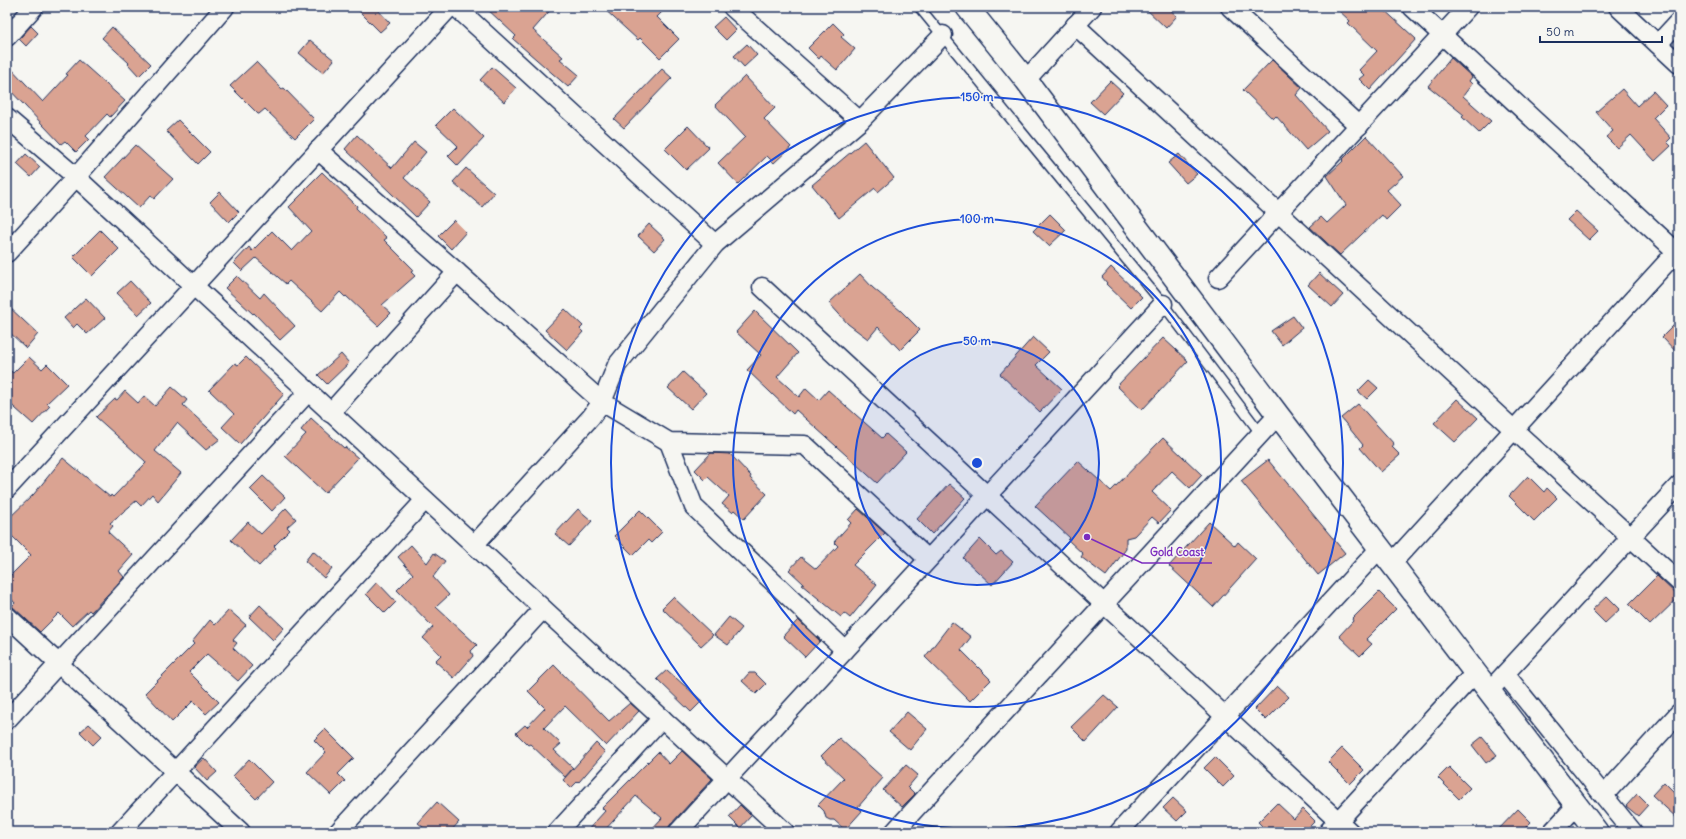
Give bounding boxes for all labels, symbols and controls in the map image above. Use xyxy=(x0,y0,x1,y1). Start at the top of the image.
scale bar xyxy=(1540,18,1662,44)
text: 50 m xyxy=(1546,24,1575,39)
text: 150 m xyxy=(961,89,994,104)
text: 100 m xyxy=(960,211,994,226)
text: 50 m xyxy=(963,333,992,348)
centre of rings xyxy=(970,456,984,470)
callout: Gold Coast xyxy=(1142,540,1212,563)
text: Gold Coast xyxy=(1150,545,1204,559)

